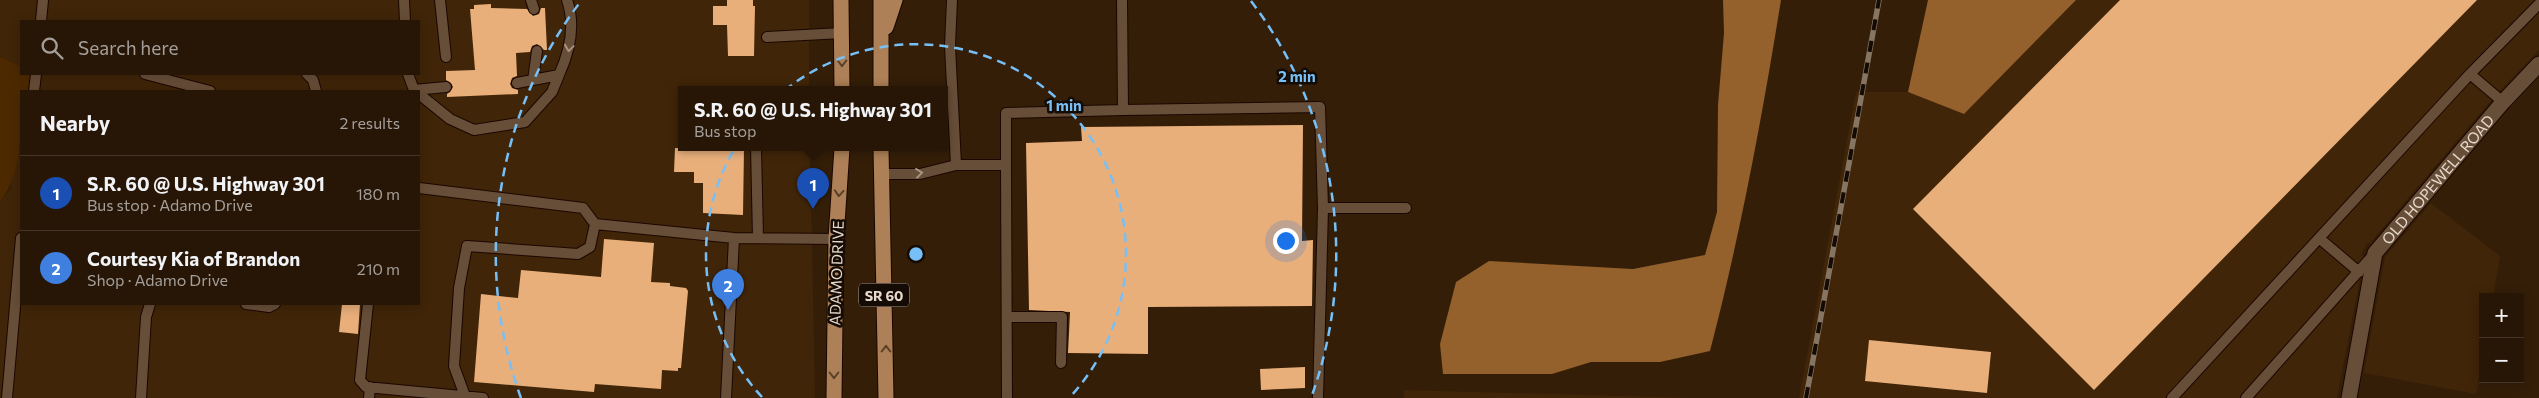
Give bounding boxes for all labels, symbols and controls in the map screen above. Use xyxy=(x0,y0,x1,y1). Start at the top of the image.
search box xyxy=(20,20,420,75)
icon: search xyxy=(38,34,66,62)
text: Search here xyxy=(78,36,178,59)
one-way arrow xyxy=(564,44,575,52)
one-way arrow xyxy=(837,59,847,67)
text: 2 min xyxy=(1278,67,1316,85)
popup xyxy=(678,86,948,151)
text: 1 min xyxy=(1046,96,1082,114)
text: S.R. 60 @ U.S. Highway 301 xyxy=(694,98,932,121)
text: Nearby xyxy=(40,110,110,135)
street label: OLD HOPEWELL ROAD xyxy=(2378,111,2497,248)
text: 2 results xyxy=(339,113,400,132)
text: Bus stop xyxy=(694,121,756,140)
pin: 1 xyxy=(797,168,829,209)
one-way arrow xyxy=(916,168,924,179)
text: S.R. 60 @ U.S. Highway 301 xyxy=(87,172,325,195)
text: 1 xyxy=(52,184,60,203)
text: 180 m xyxy=(356,184,400,203)
one-way arrow xyxy=(833,190,844,198)
text: Bus stop · Adamo Drive xyxy=(87,195,253,214)
street label: ADAMO DRIVE xyxy=(825,220,847,326)
your location xyxy=(1273,228,1299,254)
centre of rings xyxy=(907,245,925,263)
text: Courtesy Kia of Brandon xyxy=(87,247,300,270)
text: 2 xyxy=(51,259,61,278)
text: 210 m xyxy=(357,259,400,278)
pin: 2 xyxy=(712,269,744,310)
text: Shop · Adamo Drive xyxy=(87,270,228,289)
road number: SR 60 xyxy=(859,284,909,306)
map controls xyxy=(2479,293,2524,383)
button: + xyxy=(2479,293,2524,338)
button: − xyxy=(2479,338,2524,383)
one-way arrow xyxy=(880,345,891,353)
one-way arrow xyxy=(829,372,839,380)

